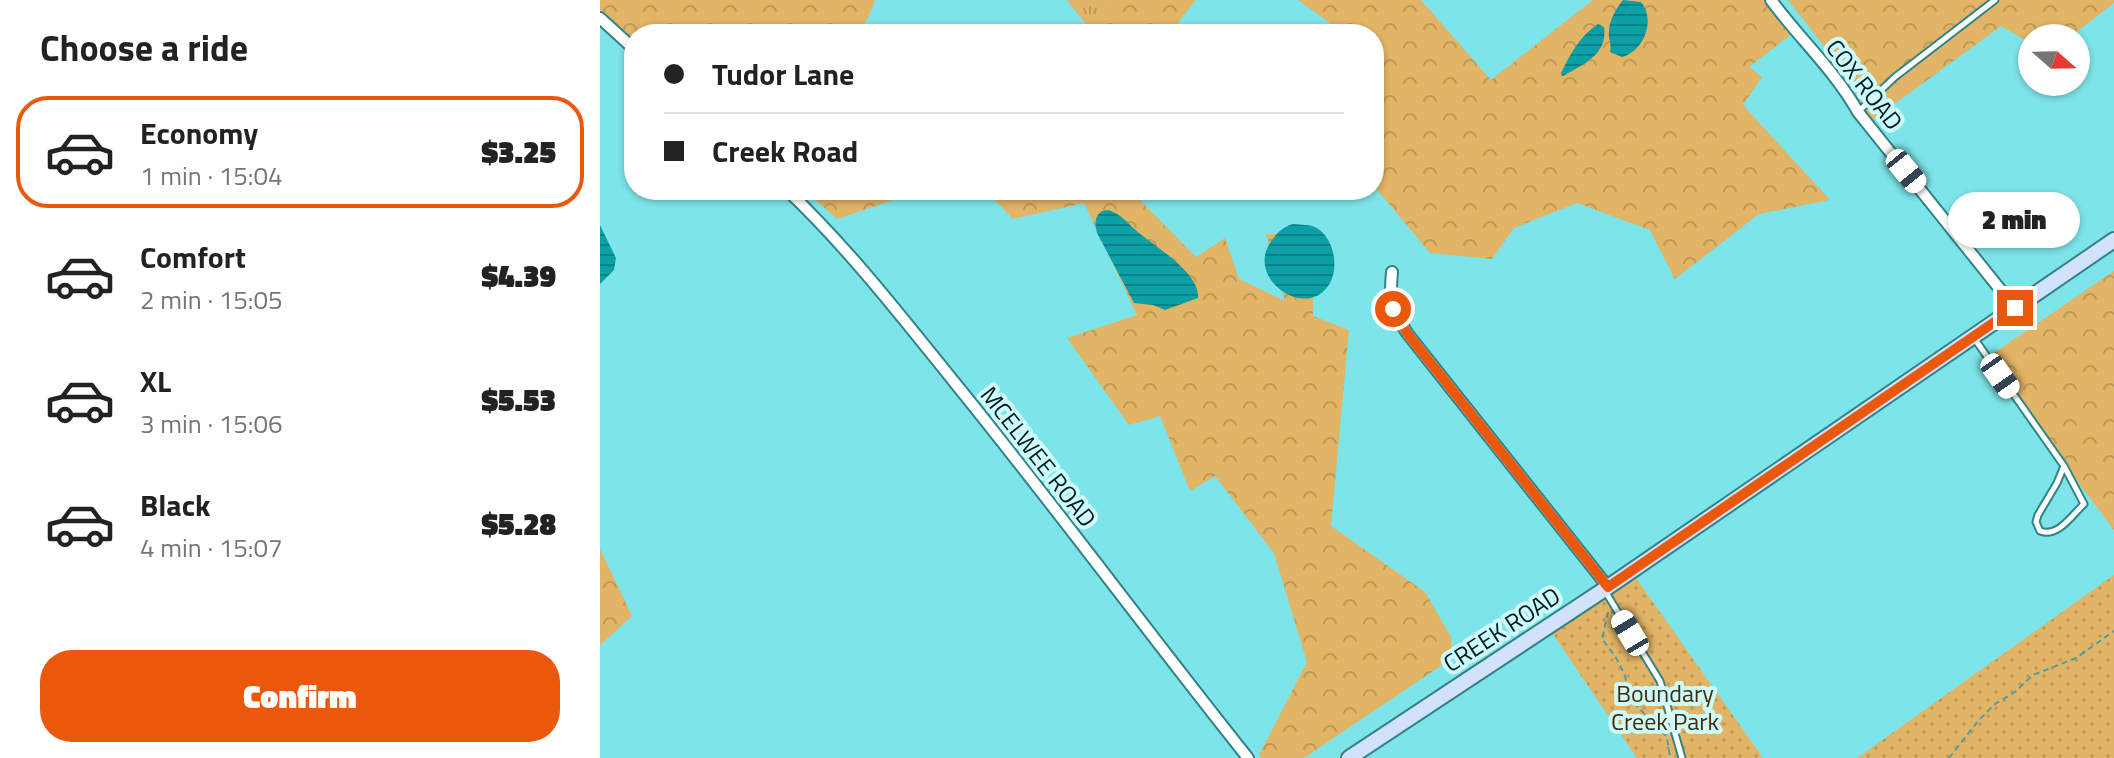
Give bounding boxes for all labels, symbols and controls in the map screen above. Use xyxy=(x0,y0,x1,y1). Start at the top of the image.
text: Choose a ride xyxy=(40,20,248,75)
north arrow xyxy=(2018,24,2090,96)
map controls xyxy=(2018,24,2090,96)
street label: COX ROAD xyxy=(1818,31,1912,138)
text: Tudor Lane xyxy=(712,51,854,97)
text: Economy xyxy=(140,110,258,156)
icon: car xyxy=(44,116,116,188)
text: Creek Road xyxy=(712,128,858,174)
text: $3.25 xyxy=(482,129,556,175)
car xyxy=(1882,145,1930,197)
text: 1 min · 15:04 xyxy=(140,156,283,195)
callout: 2 min xyxy=(1949,192,2081,248)
text: 2 min xyxy=(1982,200,2046,239)
text: Comfort xyxy=(140,234,246,280)
icon: car xyxy=(44,240,116,312)
text: $4.39 xyxy=(482,253,556,299)
text: 2 min · 15:05 xyxy=(140,280,283,319)
route end xyxy=(1997,290,2033,326)
route start xyxy=(1375,291,1411,327)
car xyxy=(1976,349,2024,403)
text: XL xyxy=(140,358,171,404)
icon: car xyxy=(44,364,116,436)
text: $5.53 xyxy=(482,377,556,423)
street label: MCELWEE ROAD xyxy=(972,378,1105,534)
text: 3 min · 15:06 xyxy=(140,404,283,443)
text: Black xyxy=(140,482,211,528)
icon: car xyxy=(44,488,116,560)
text: $5.28 xyxy=(482,501,556,547)
text: 4 min · 15:07 xyxy=(140,528,283,567)
street label: CREEK ROAD xyxy=(1436,578,1567,681)
car xyxy=(1607,606,1653,660)
button: Confirm xyxy=(40,650,560,742)
park label: Boundary Creek Park xyxy=(1611,675,1719,739)

